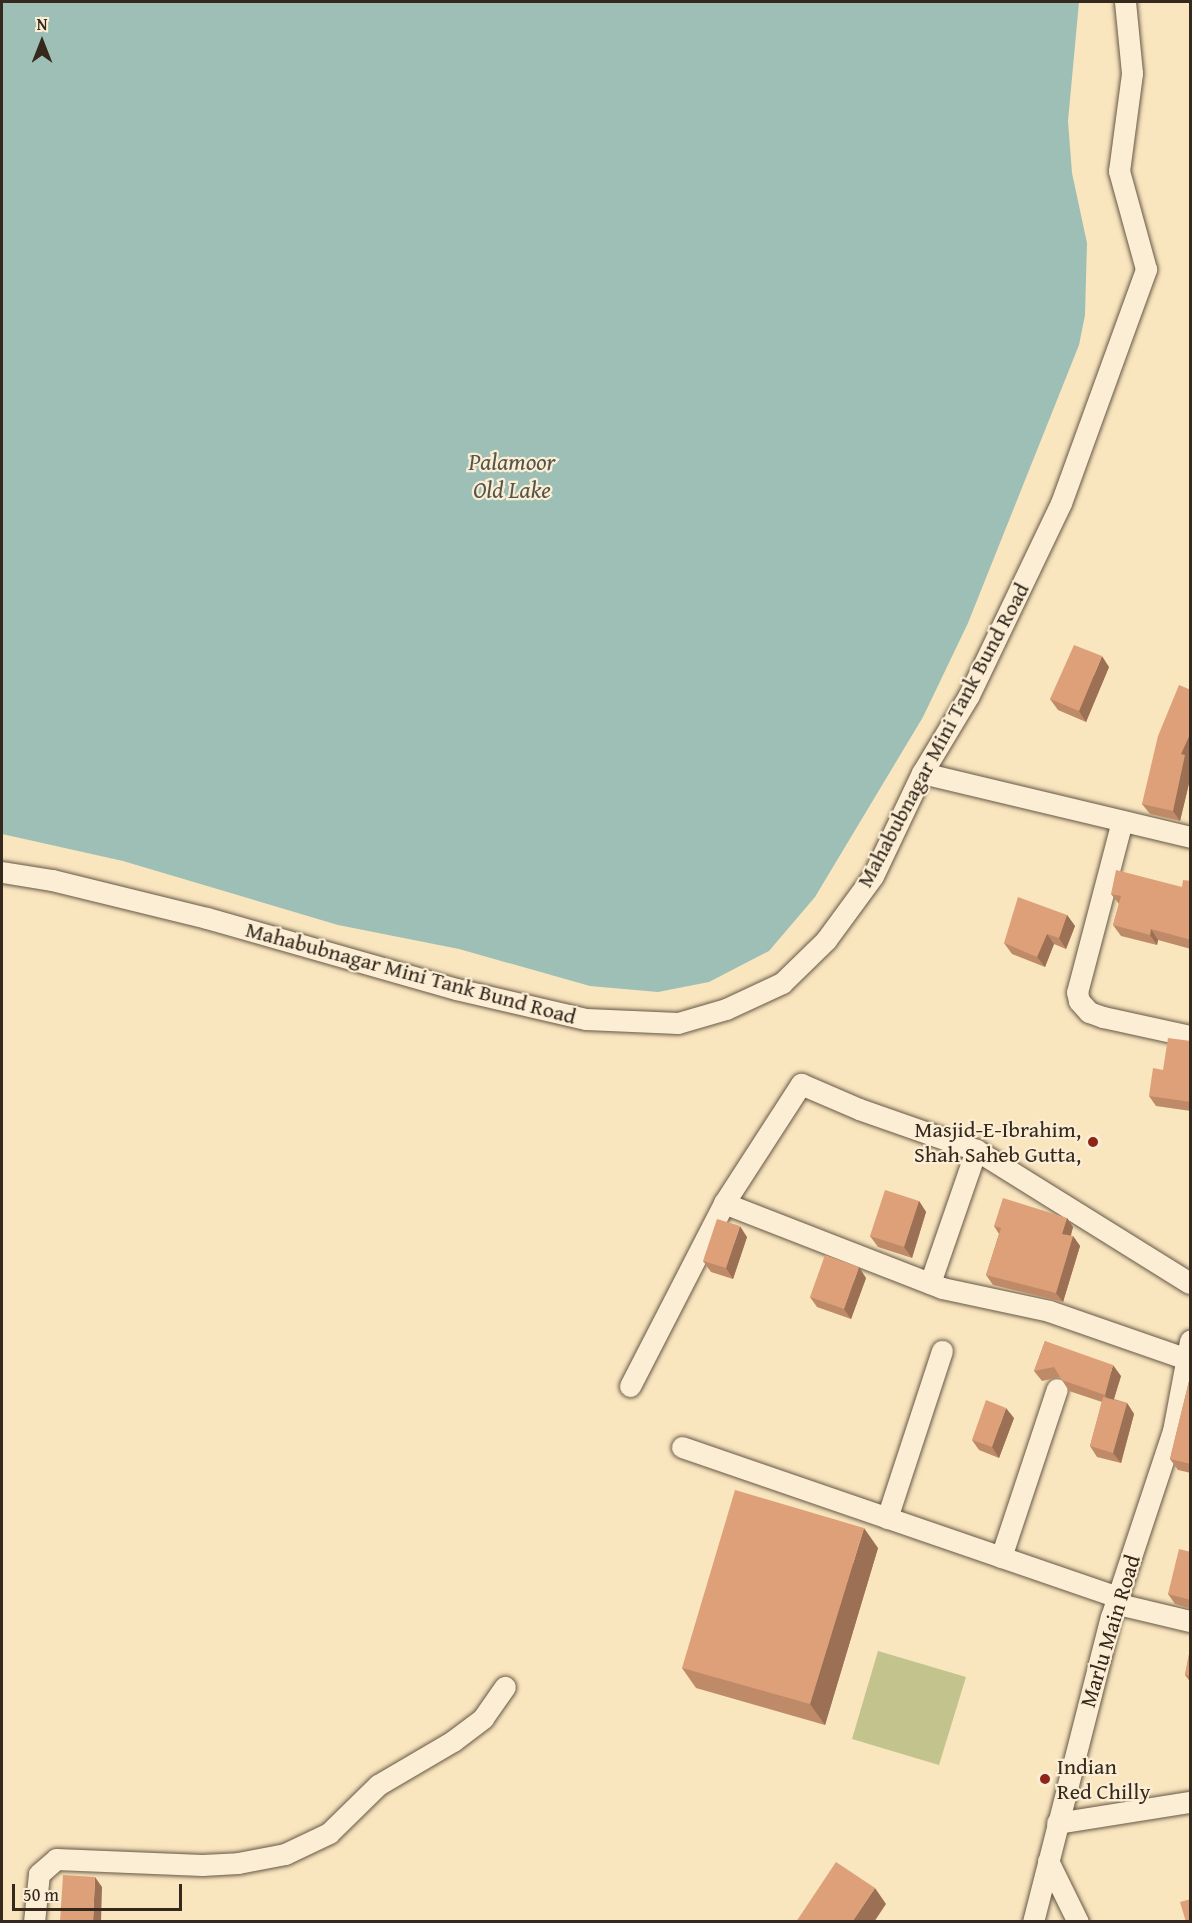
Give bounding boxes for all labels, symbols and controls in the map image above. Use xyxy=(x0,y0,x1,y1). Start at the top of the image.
north arrow xyxy=(12,12,72,72)
text: N xyxy=(37,12,47,36)
water label: Palamoor Old Lake xyxy=(469,448,555,504)
street label: Mahabubnagar Mini Tank Bund Road xyxy=(851,578,1035,892)
street label: Mahabubnagar Mini Tank Bund Road xyxy=(243,916,579,1030)
place label: Masjid-E-Ibrahim, Shah Saheb Gutta, xyxy=(914,1116,1081,1168)
marker: Masjid-E-Ibrahim, Shah Saheb Gutta, xyxy=(1086,1135,1100,1149)
street label: Marlu Main Road xyxy=(1074,1551,1146,1711)
place label: Indian Red Chilly xyxy=(1057,1753,1150,1804)
marker: Indian Red Chilly xyxy=(1038,1772,1052,1786)
scale bar xyxy=(15,1872,184,1910)
text: 50 m xyxy=(23,1881,59,1908)

